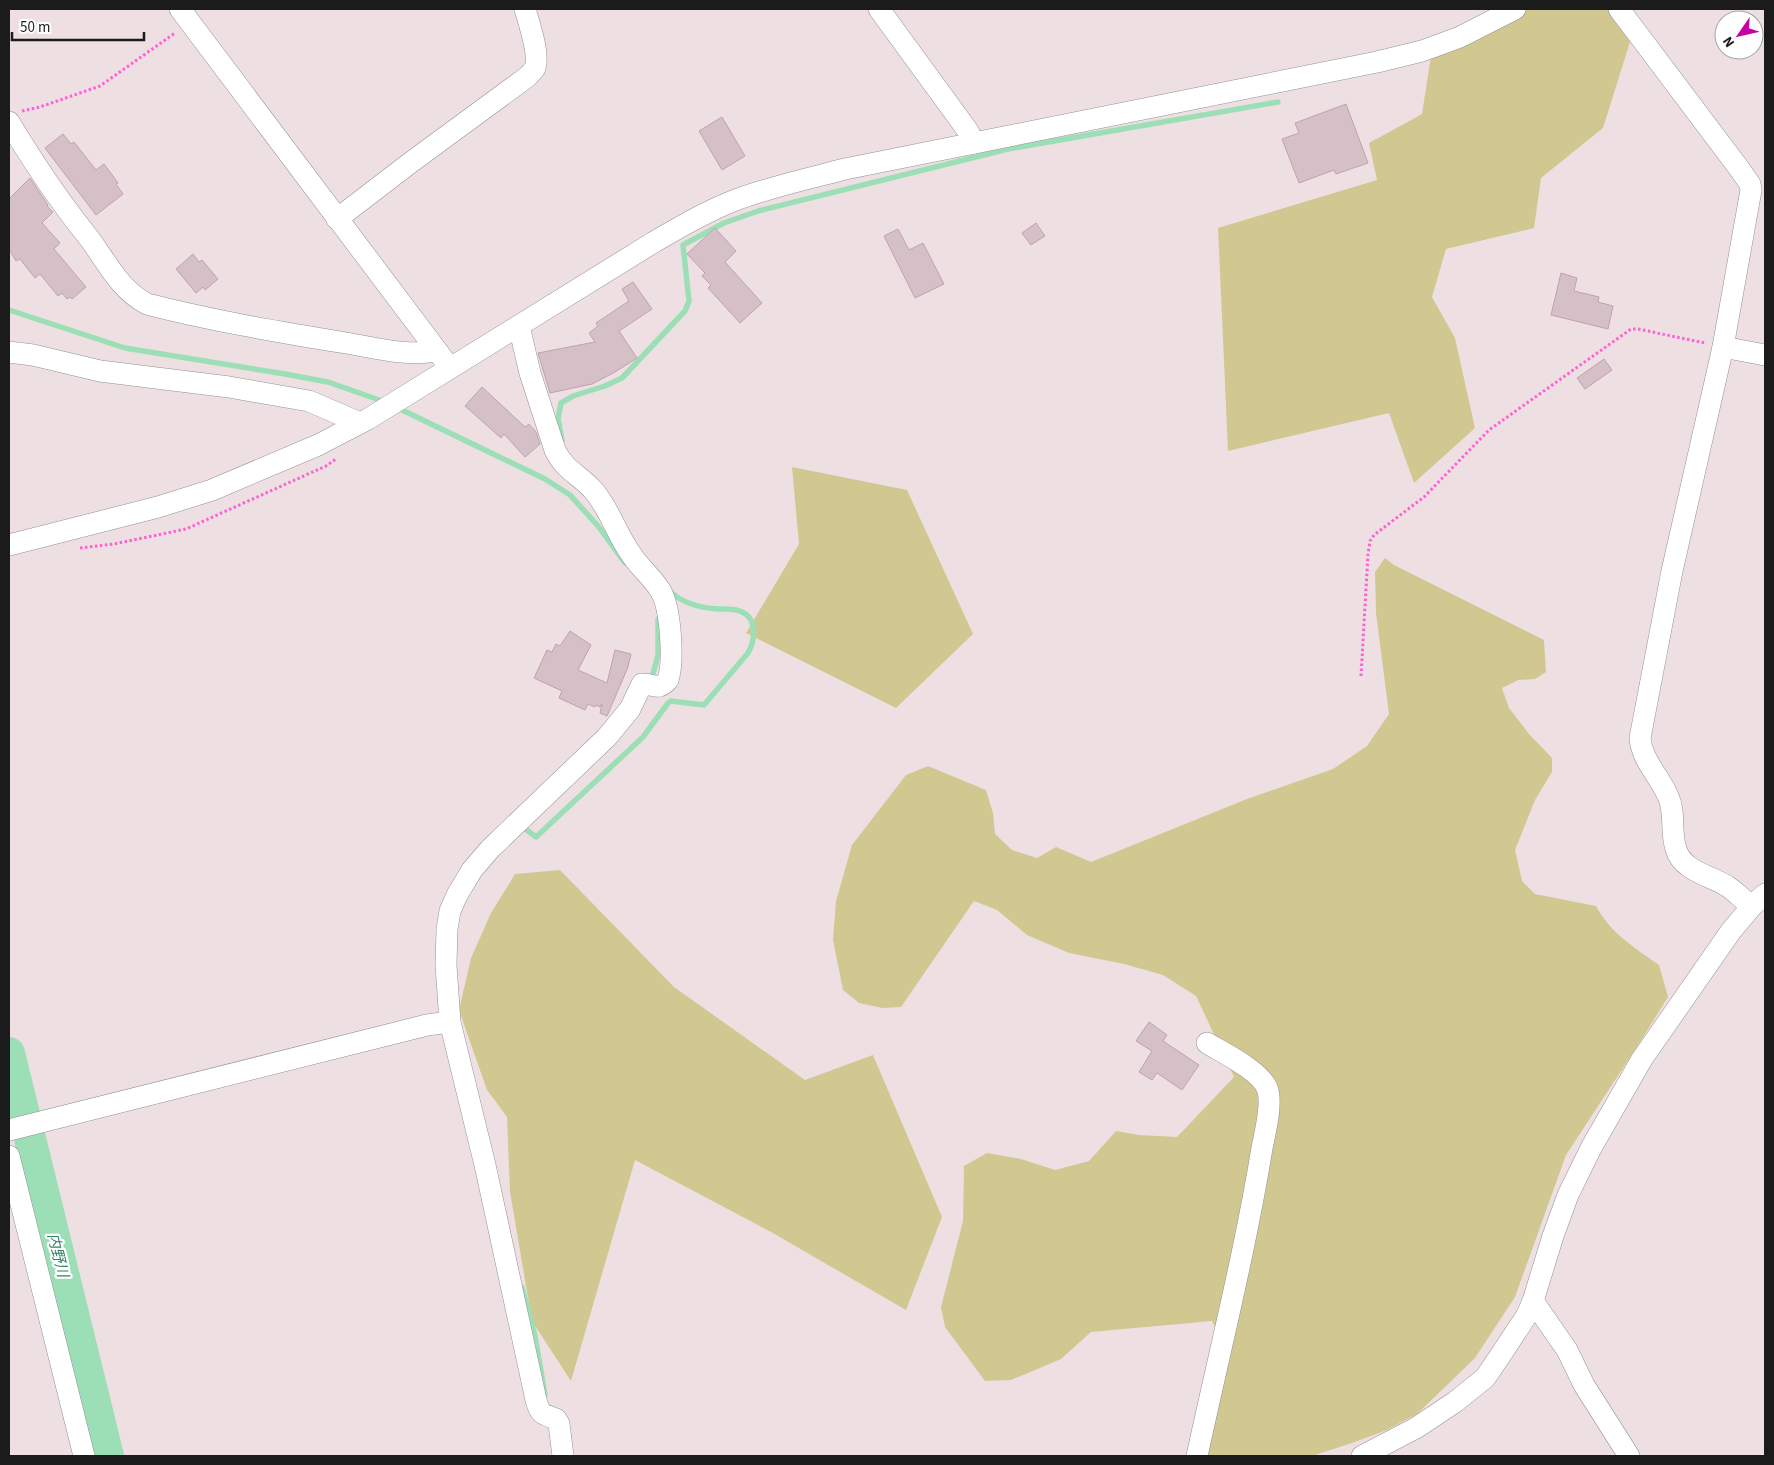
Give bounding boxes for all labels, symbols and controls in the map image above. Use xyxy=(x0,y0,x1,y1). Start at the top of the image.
scale bar xyxy=(12,10,145,42)
north arrow xyxy=(1714,10,1764,60)
text: 50 m xyxy=(20,17,50,38)
text: N xyxy=(1718,32,1740,51)
water label: 内野川 xyxy=(42,1231,74,1281)

